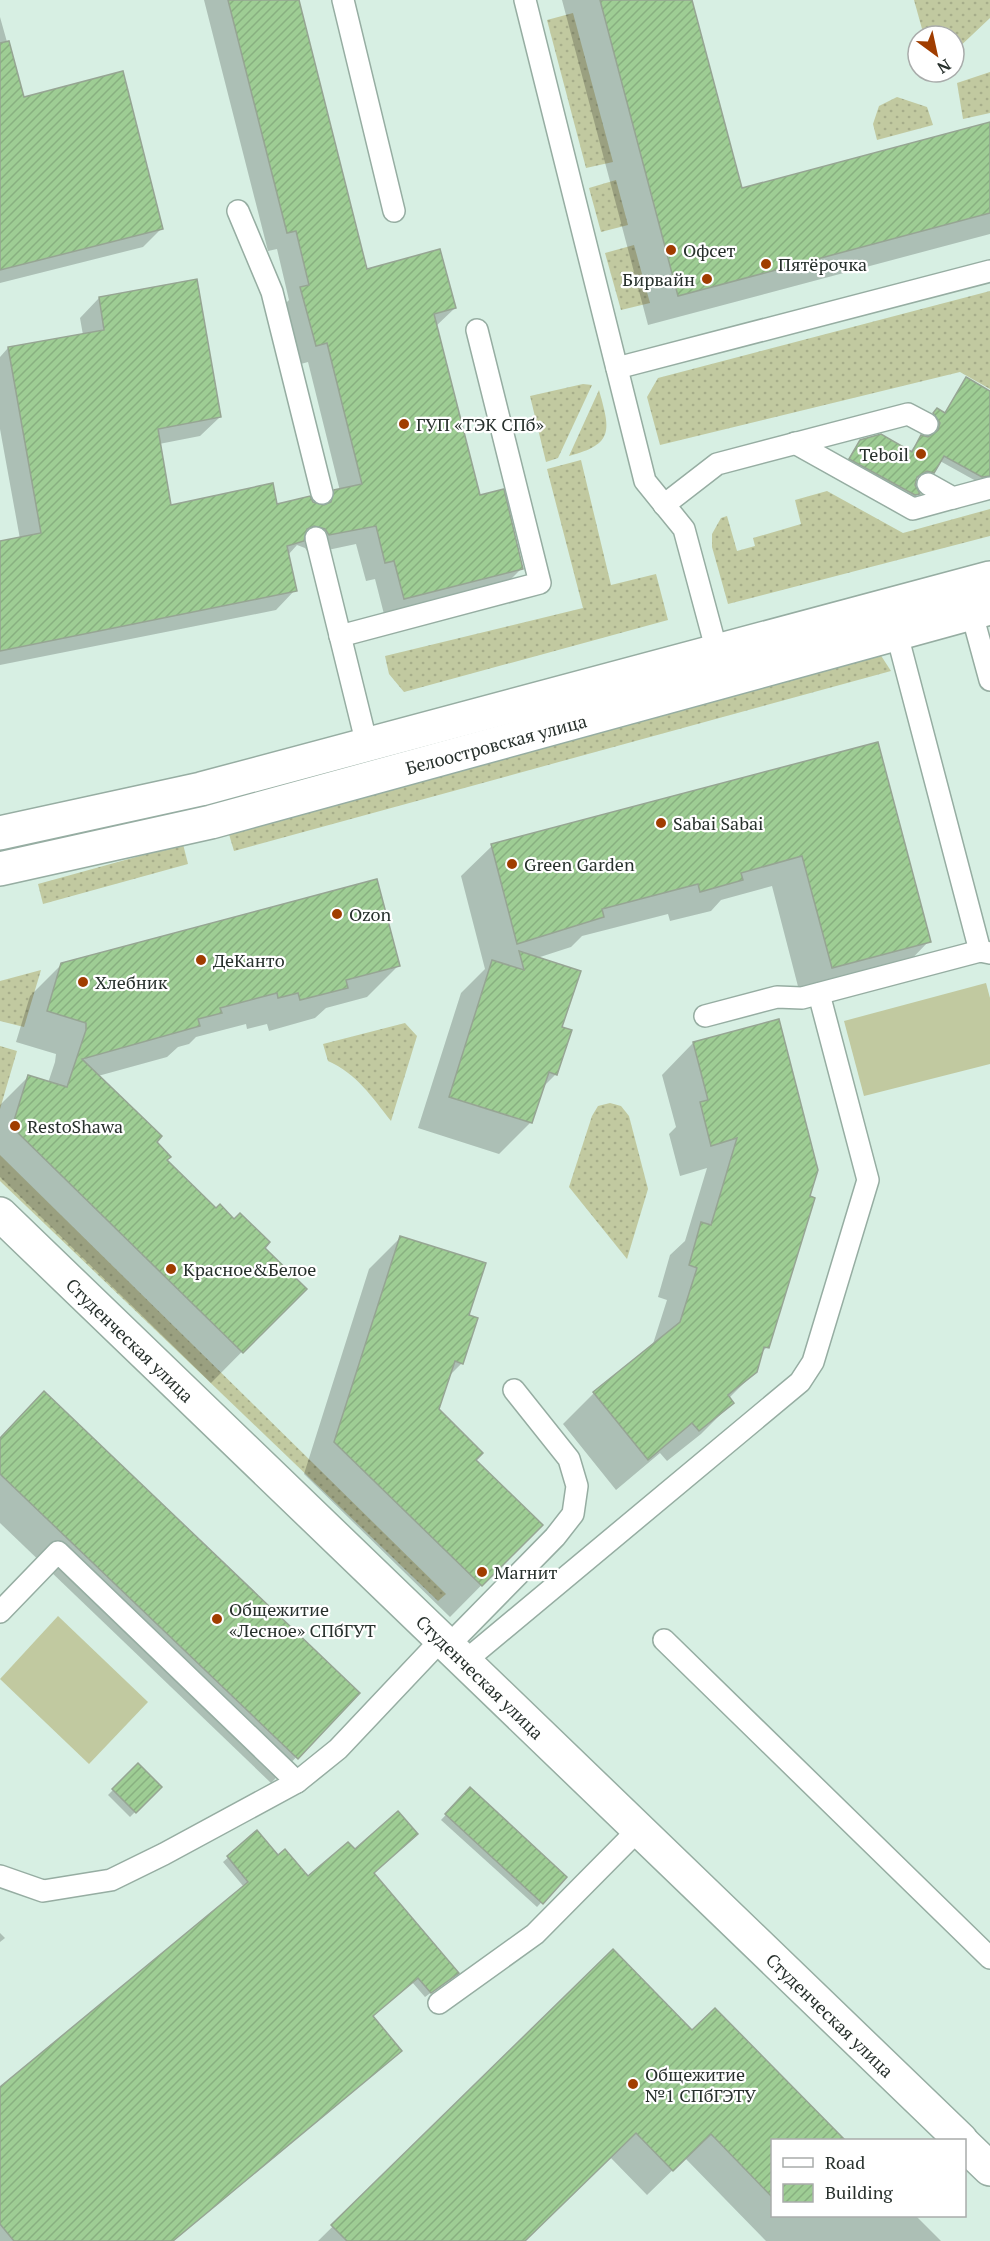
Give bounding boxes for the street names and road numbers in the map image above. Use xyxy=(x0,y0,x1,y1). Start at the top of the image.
street label: Белоостровская улица xyxy=(403,708,589,780)
street label: Студенческая улица xyxy=(61,1273,199,1407)
street label: Студенческая улица xyxy=(411,1610,549,1744)
street label: Студенческая улица xyxy=(761,1948,899,2082)

